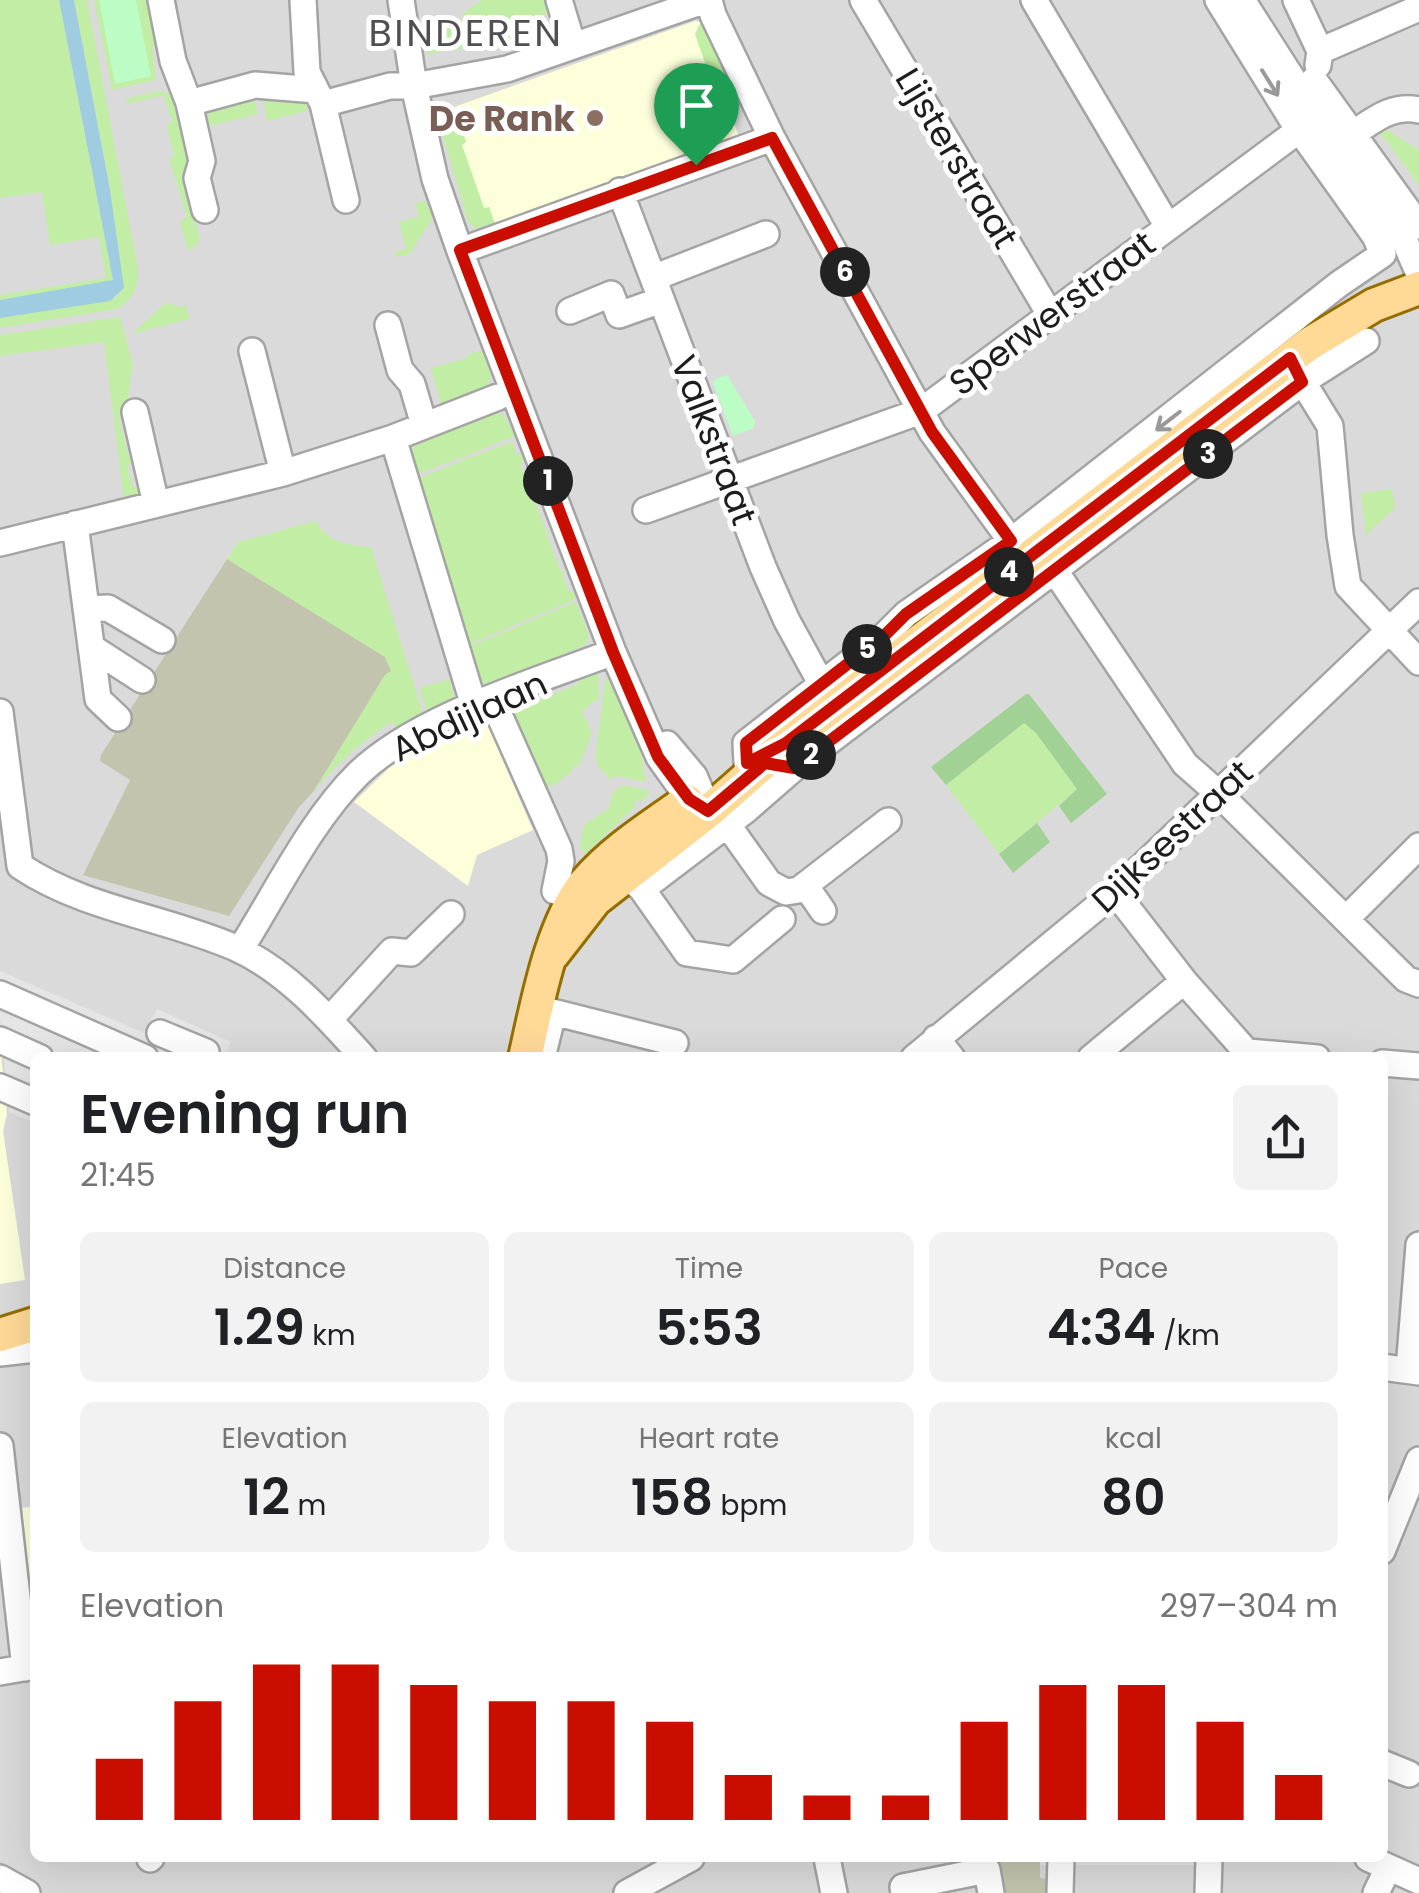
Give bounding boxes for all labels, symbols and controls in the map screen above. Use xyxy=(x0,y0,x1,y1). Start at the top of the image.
district label: BINDEREN xyxy=(368,6,564,59)
street label: Lijsterstraat xyxy=(884,59,1030,257)
pin xyxy=(654,63,739,166)
one-way arrow xyxy=(1259,68,1280,97)
icon: arrive xyxy=(669,78,724,133)
place label: De Rank xyxy=(429,94,575,143)
marker: De Rank xyxy=(584,107,606,129)
street label: Sperwerstraat xyxy=(939,219,1165,407)
pin: 6 xyxy=(820,247,870,297)
text: 6 xyxy=(836,252,854,291)
street label: Valkstraat xyxy=(659,348,769,532)
one-way arrow xyxy=(1155,409,1181,431)
pin: 3 xyxy=(1183,429,1233,479)
text: 3 xyxy=(1200,434,1216,473)
pin: 1 xyxy=(523,456,573,506)
text: 1 xyxy=(543,461,553,500)
pin: 4 xyxy=(984,547,1034,597)
text: 4 xyxy=(1000,552,1018,591)
pin: 5 xyxy=(842,624,892,674)
text: 5 xyxy=(858,629,876,668)
street label: Abdijlaan xyxy=(383,659,555,773)
pin: 2 xyxy=(786,730,836,780)
text: 2 xyxy=(803,735,819,774)
street label: Dijksestraat xyxy=(1081,748,1263,924)
text: Evening run xyxy=(80,1075,409,1152)
button: share xyxy=(1233,1085,1338,1190)
text: 21:45 xyxy=(80,1152,156,1197)
text: Distance xyxy=(223,1249,346,1288)
text: Time xyxy=(675,1249,743,1288)
text: Pace xyxy=(1099,1249,1168,1288)
text: 1.29 xyxy=(214,1292,305,1363)
text: 5:53 xyxy=(655,1292,763,1363)
text: 4:34 xyxy=(1047,1292,1156,1363)
text: km xyxy=(305,1316,356,1355)
text: /km xyxy=(1156,1316,1220,1355)
text: Elevation xyxy=(222,1419,348,1458)
text: Heart rate xyxy=(639,1419,779,1458)
text: kcal xyxy=(1105,1419,1162,1458)
text: 12 xyxy=(243,1462,290,1533)
text: 158 xyxy=(631,1462,713,1533)
text: 80 xyxy=(1101,1462,1166,1533)
text: m xyxy=(290,1486,326,1525)
text: bpm xyxy=(713,1486,787,1525)
text: Elevation xyxy=(80,1583,224,1628)
text: 297–304 m xyxy=(1160,1583,1338,1628)

